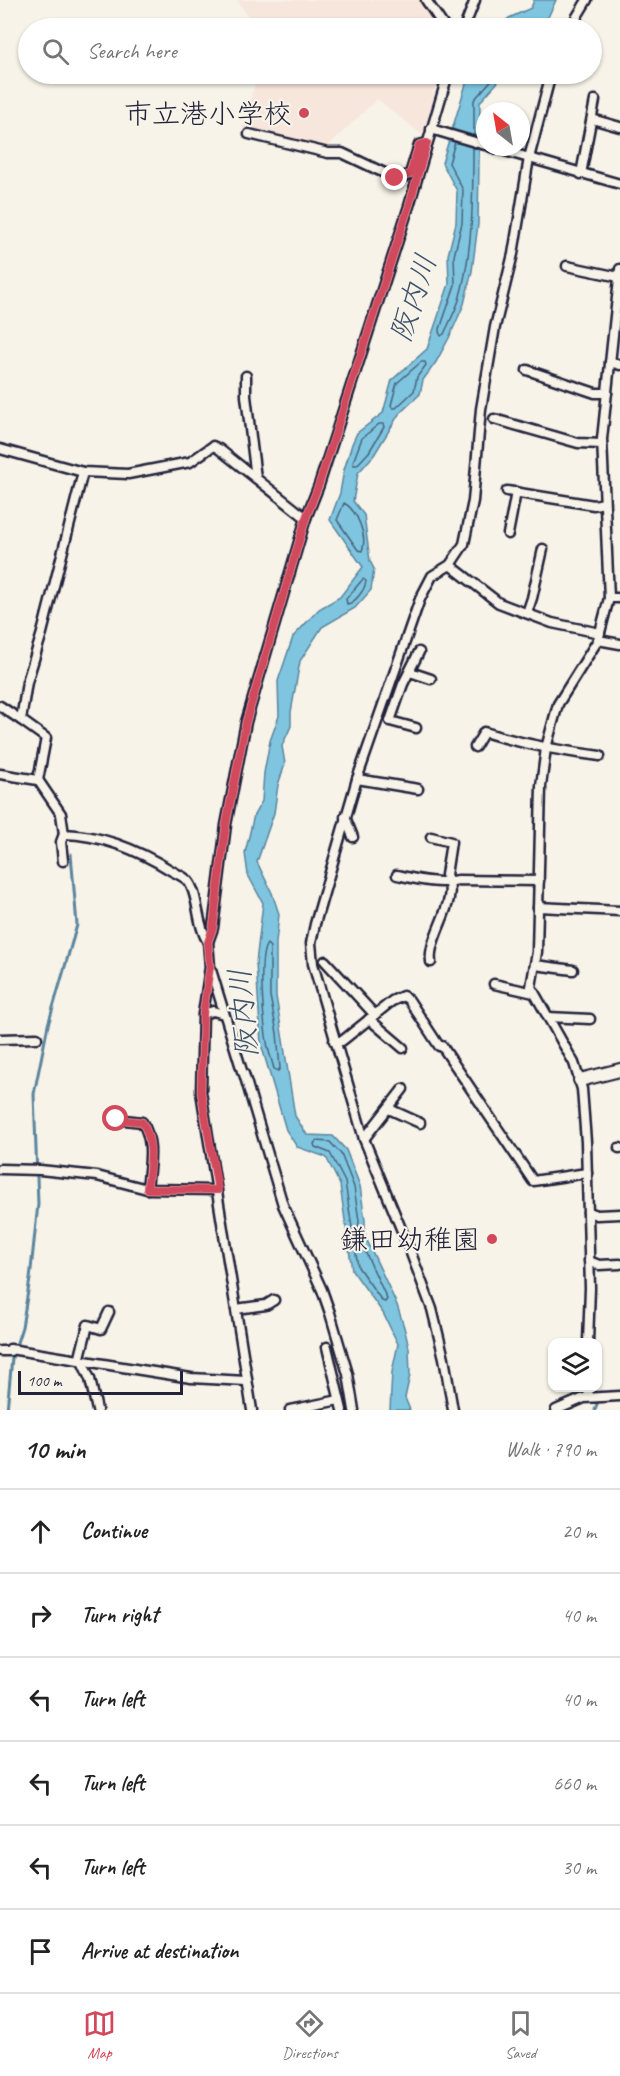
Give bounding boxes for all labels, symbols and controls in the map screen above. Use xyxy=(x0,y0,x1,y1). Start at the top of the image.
search box xyxy=(18,18,602,84)
icon: search xyxy=(39,35,72,68)
text: Search here xyxy=(87,37,177,65)
place label: 市立港小学校 xyxy=(124,96,292,131)
north arrow xyxy=(476,102,530,156)
marker: 市立港小学校 xyxy=(297,106,311,120)
route end xyxy=(381,164,407,190)
water label: 阪内川 xyxy=(381,249,445,347)
water label: 阪内川 xyxy=(220,967,266,1059)
route start xyxy=(102,1105,128,1131)
place label: 鎌田幼稚園 xyxy=(340,1222,480,1257)
marker: 鎌田幼稚園 xyxy=(485,1232,499,1246)
map controls xyxy=(548,1338,602,1392)
button: layers xyxy=(548,1338,602,1392)
scale bar xyxy=(18,1368,183,1396)
text: 100 m xyxy=(27,1371,61,1391)
text: 10 min xyxy=(24,1433,86,1466)
text: Walk · 790 m xyxy=(506,1437,596,1462)
icon: ahead xyxy=(24,1515,57,1548)
text: Continue xyxy=(81,1517,147,1545)
text: 20 m xyxy=(562,1519,596,1544)
icon: right xyxy=(24,1599,57,1632)
text: Turn right xyxy=(81,1601,158,1629)
text: 40 m xyxy=(562,1603,596,1628)
icon: left xyxy=(24,1683,57,1716)
text: Turn left xyxy=(81,1685,145,1713)
text: 40 m xyxy=(562,1687,596,1712)
icon: left xyxy=(24,1767,57,1800)
text: Turn left xyxy=(81,1769,145,1797)
text: 660 m xyxy=(553,1771,596,1796)
icon: left xyxy=(24,1851,57,1884)
text: Turn left xyxy=(81,1853,145,1881)
text: 30 m xyxy=(562,1855,596,1880)
icon: arrive xyxy=(24,1935,57,1968)
text: Arrive at destination xyxy=(81,1937,238,1965)
tab: Map xyxy=(83,2007,116,2063)
tab: Directions xyxy=(282,2007,338,2063)
tab: Saved xyxy=(504,2007,537,2063)

